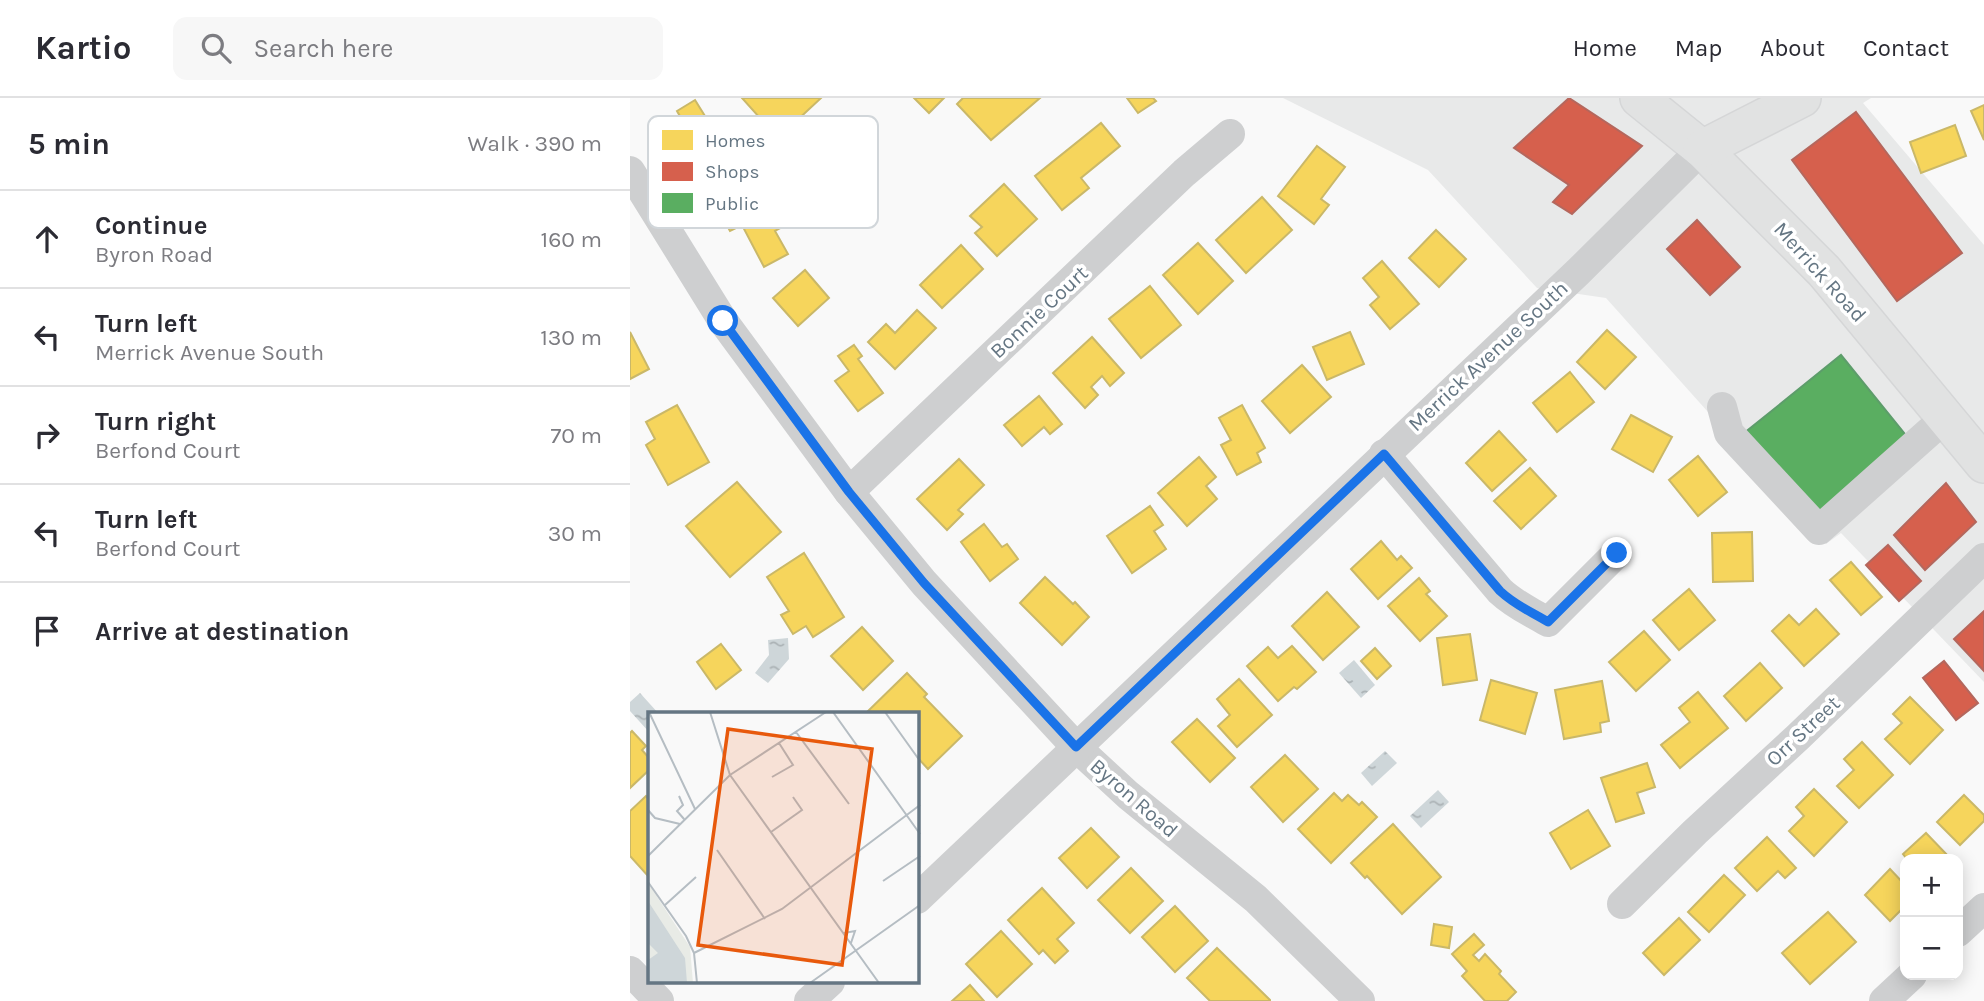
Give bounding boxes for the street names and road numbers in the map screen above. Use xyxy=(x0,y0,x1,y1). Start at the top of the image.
street label: Merrick Road xyxy=(1769,217,1871,327)
street label: Bonnie Court xyxy=(985,261,1093,363)
street label: Merrick Avenue South xyxy=(1403,276,1573,436)
street label: Orr Street xyxy=(1761,691,1845,771)
street label: Byron Road xyxy=(1085,754,1183,842)

